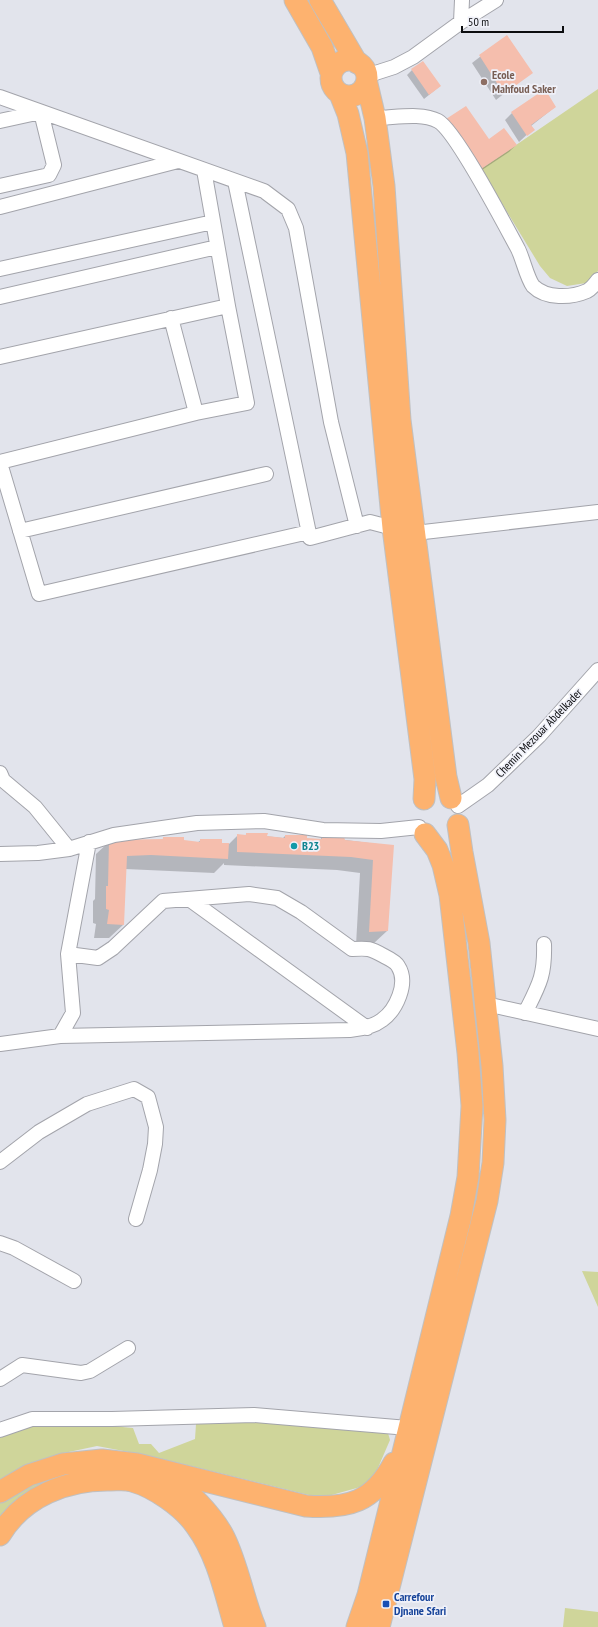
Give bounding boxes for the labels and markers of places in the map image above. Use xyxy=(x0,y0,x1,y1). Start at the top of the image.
place label: Ecole Mahfoud Saker xyxy=(492,67,556,96)
marker: Ecole Mahfoud Saker xyxy=(479,77,489,87)
place label: B23 xyxy=(302,838,320,853)
marker: B23 xyxy=(289,841,299,851)
place label: Carrefour Djnane Sfari xyxy=(394,1589,446,1618)
marker: Carrefour Djnane Sfari xyxy=(381,1599,391,1609)

